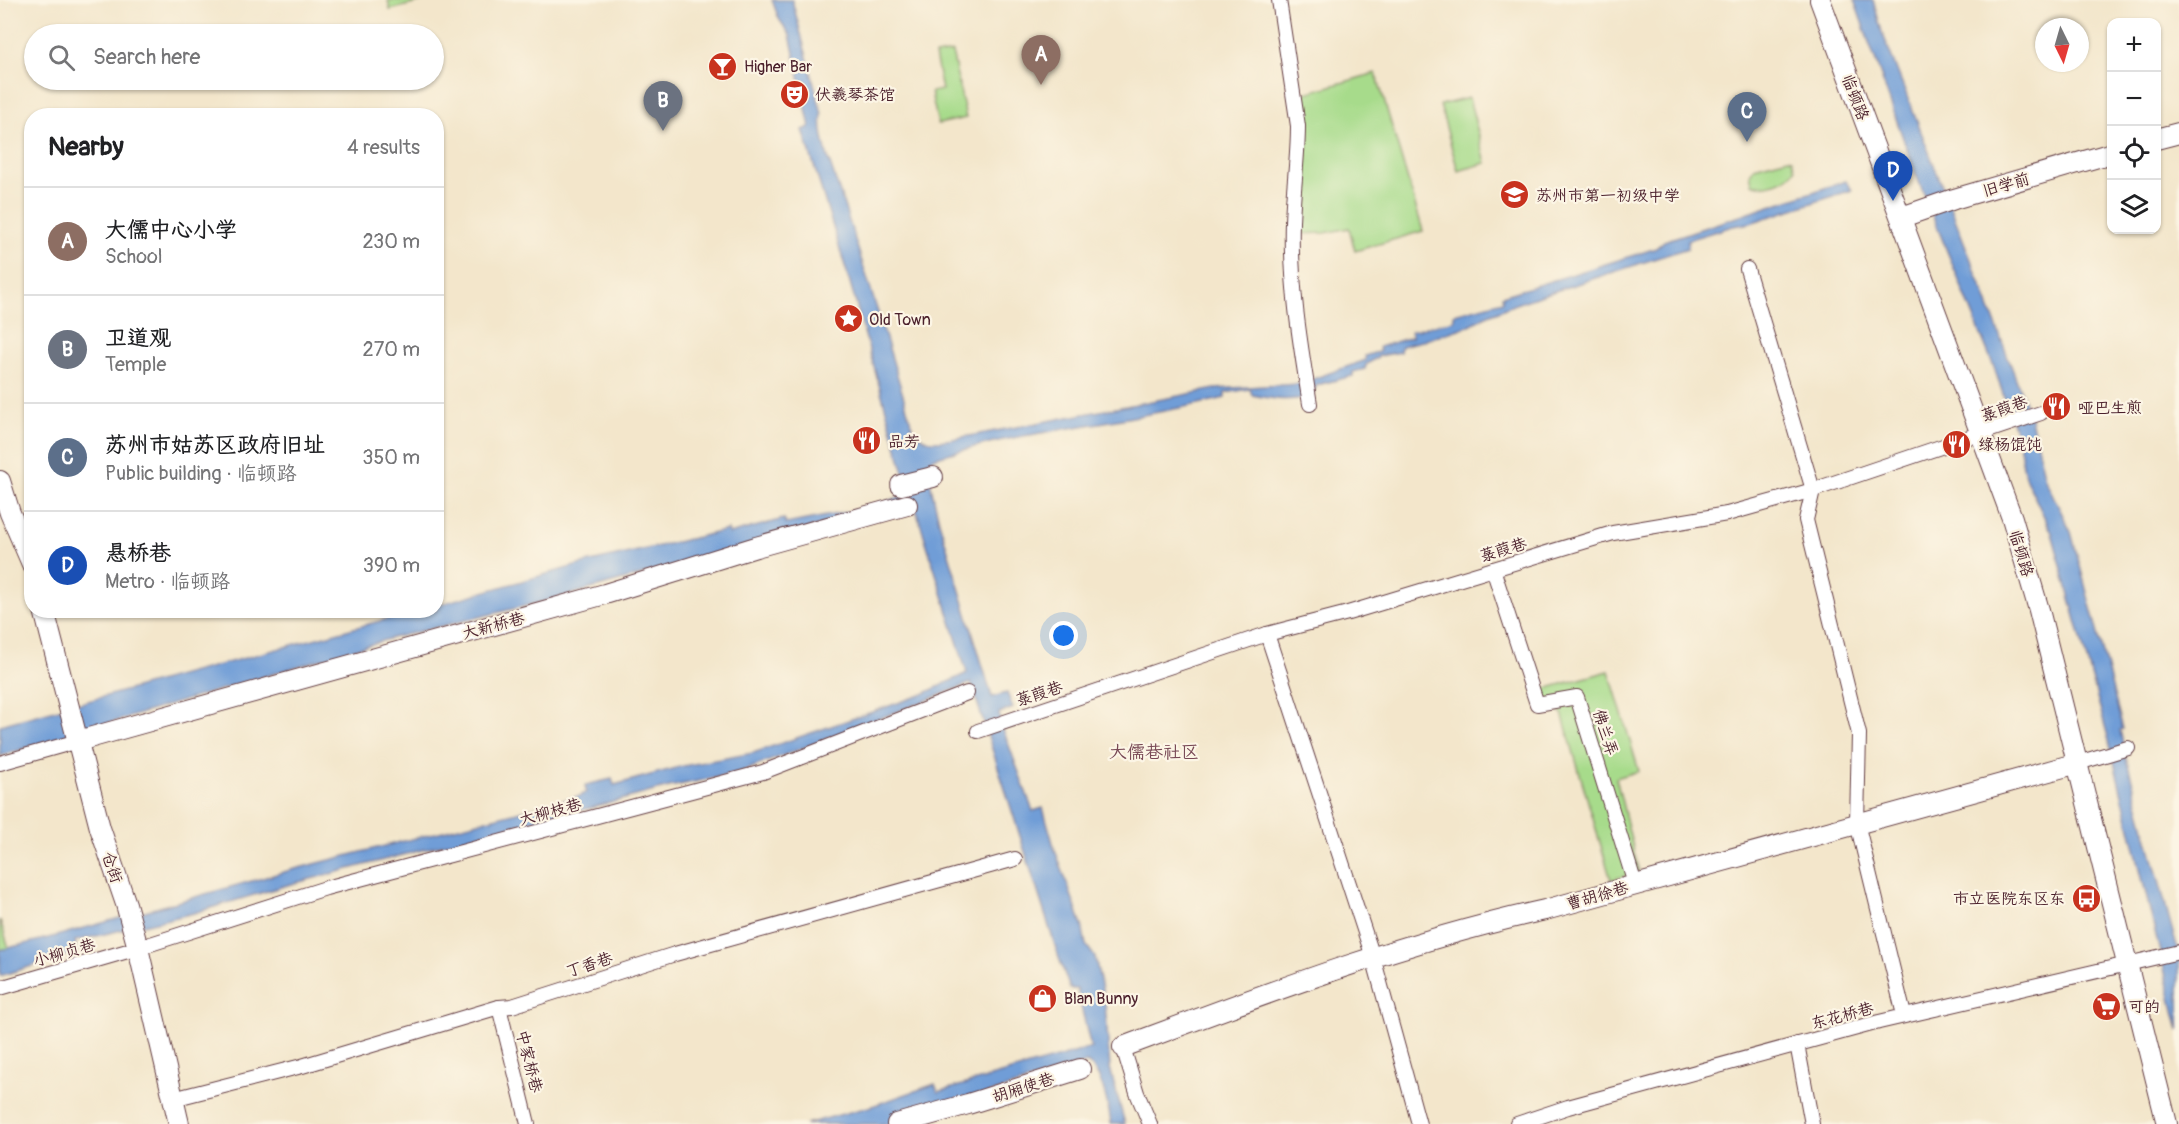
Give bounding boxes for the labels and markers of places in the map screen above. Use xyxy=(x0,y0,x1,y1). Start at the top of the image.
pin: A xyxy=(1022,36,1060,85)
bar icon: Higher Bar xyxy=(707,50,739,82)
place label: Higher Bar xyxy=(744,57,812,77)
theatre icon: 伏羲琴茶馆 xyxy=(778,78,810,110)
pin: B xyxy=(644,82,682,131)
place label: 伏羲琴茶馆 xyxy=(815,85,895,105)
pin: C xyxy=(1728,92,1766,142)
pin: D xyxy=(1874,152,1912,201)
school or university icon: 苏州市第一初级中学 xyxy=(1499,179,1531,211)
place label: 苏州市第一初级中学 xyxy=(1536,186,1680,206)
place icon: Old Town xyxy=(832,303,864,335)
place label: Old Town xyxy=(869,310,931,330)
restaurant icon: 哑巴生煎 xyxy=(2041,391,2073,423)
place label: 哑巴生煎 xyxy=(2078,398,2142,418)
restaurant icon: 品芳 xyxy=(851,425,883,457)
restaurant icon: 绿杨馄饨 xyxy=(1941,428,1973,460)
place label: 品芳 xyxy=(888,432,920,452)
place label: 绿杨馄饨 xyxy=(1978,435,2042,455)
bus stop icon: 市立医院东区东 xyxy=(2070,882,2102,914)
place label: 市立医院东区东 xyxy=(1953,889,2065,909)
shop icon: Blan Bunny xyxy=(1027,982,1059,1014)
place label: Blan Bunny xyxy=(1064,989,1138,1009)
supermarket icon: 可的 xyxy=(2091,990,2123,1022)
place label: 可的 xyxy=(2128,997,2160,1017)

